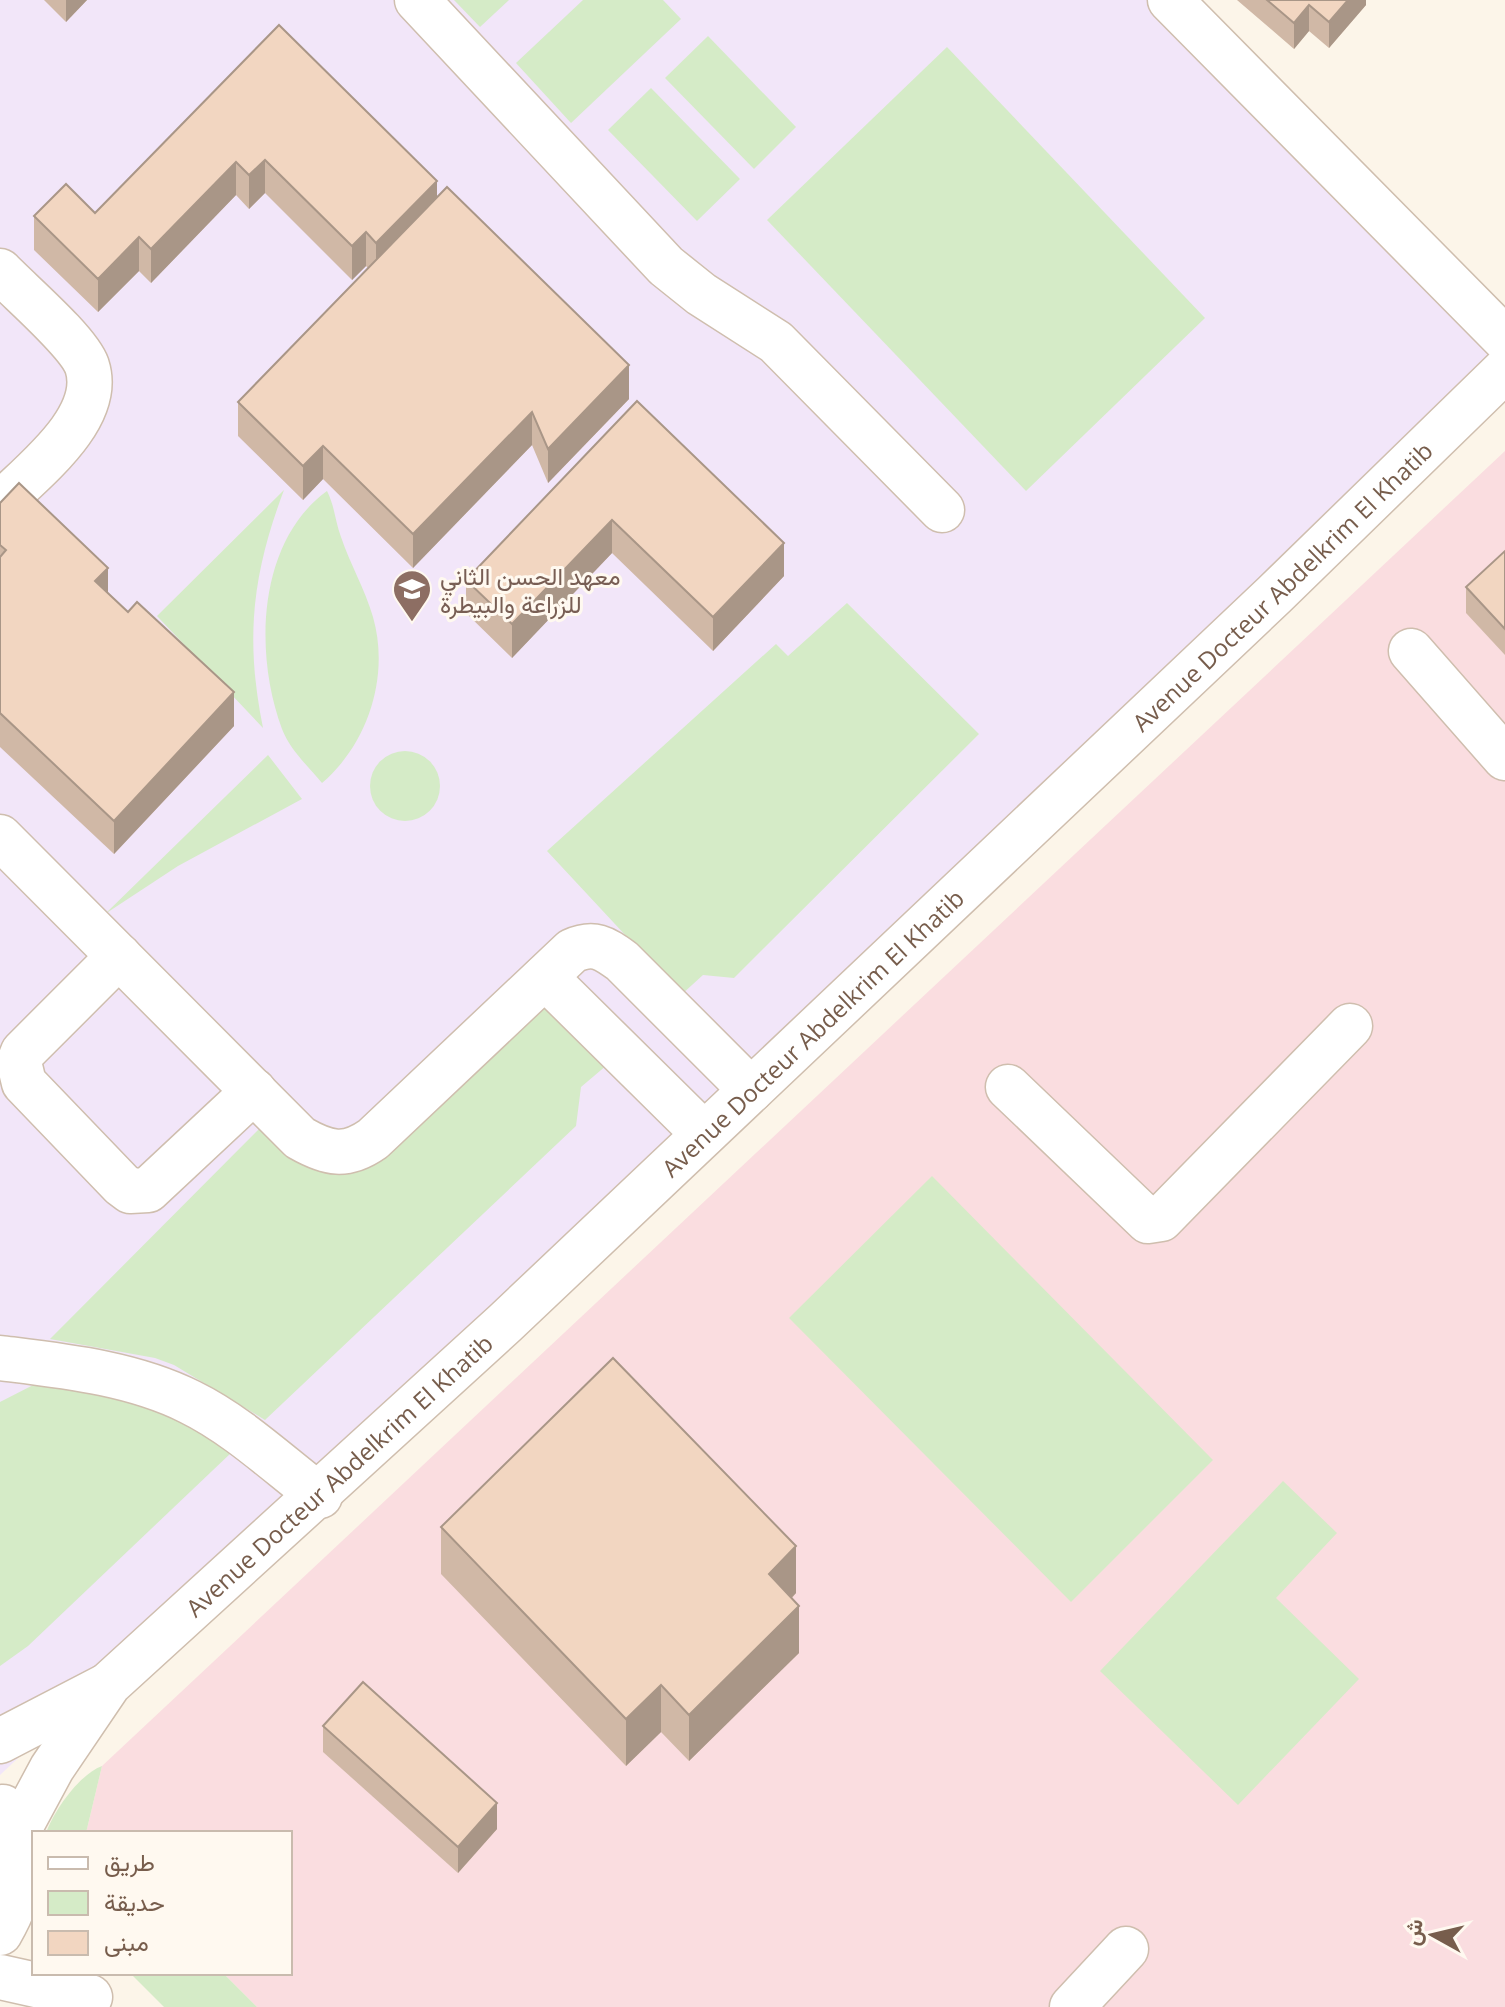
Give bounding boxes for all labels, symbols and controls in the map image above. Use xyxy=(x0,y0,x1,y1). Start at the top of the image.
street label: Avenue Docteur Abdelkrim El Khatib xyxy=(1124,434,1439,738)
place label: معهد الحسن الثاني للزراعة والبيطرة xyxy=(440,559,620,620)
school or university icon: معهد الحسن الثاني للزراعة والبيطرة xyxy=(391,568,433,623)
street label: Avenue Docteur Abdelkrim El Khatib xyxy=(654,881,970,1183)
street label: Avenue Docteur Abdelkrim El Khatib xyxy=(178,1326,499,1623)
legend xyxy=(32,1831,292,1975)
text: طريق xyxy=(104,1845,155,1878)
text: حديقة xyxy=(104,1885,165,1918)
north arrow xyxy=(1393,1895,1473,1975)
text: ش xyxy=(1396,1917,1429,1947)
text: مبنى xyxy=(104,1925,149,1958)

